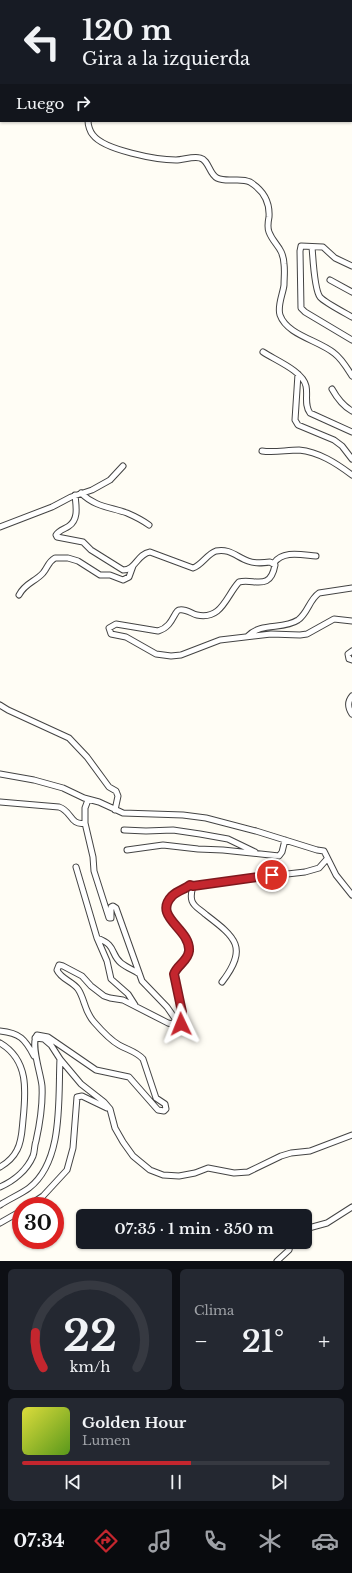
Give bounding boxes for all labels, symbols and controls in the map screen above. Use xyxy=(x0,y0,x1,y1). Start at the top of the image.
text: 120 m xyxy=(82,13,172,48)
icon: left xyxy=(16,16,68,68)
text: Gira a la izquierda xyxy=(82,48,250,70)
icon: right xyxy=(72,92,94,114)
text: Luego xyxy=(16,94,64,113)
pin xyxy=(255,858,289,892)
icon: arrive xyxy=(261,864,283,886)
position arrow xyxy=(160,1003,202,1045)
speed limit sign: 30 xyxy=(12,1197,64,1249)
text: 07:35 · 1 min · 350 m xyxy=(114,1219,274,1238)
text: Clima xyxy=(194,1302,234,1319)
text: 22 xyxy=(63,1310,117,1361)
text: 21° xyxy=(242,1323,284,1360)
text: − xyxy=(194,1328,208,1355)
text: + xyxy=(318,1328,330,1355)
text: km/h xyxy=(70,1357,110,1375)
text: Golden Hour xyxy=(82,1413,186,1432)
text: Lumen xyxy=(82,1432,131,1449)
icon: previous xyxy=(62,1471,84,1493)
icon: pause xyxy=(165,1471,187,1493)
icon: next xyxy=(268,1471,290,1493)
icon: directions xyxy=(92,1527,120,1555)
icon: music xyxy=(146,1527,174,1555)
icon: phone xyxy=(201,1527,229,1555)
icon: climate xyxy=(256,1527,284,1555)
icon: car xyxy=(311,1527,339,1555)
text: 07:34 xyxy=(13,1530,65,1552)

